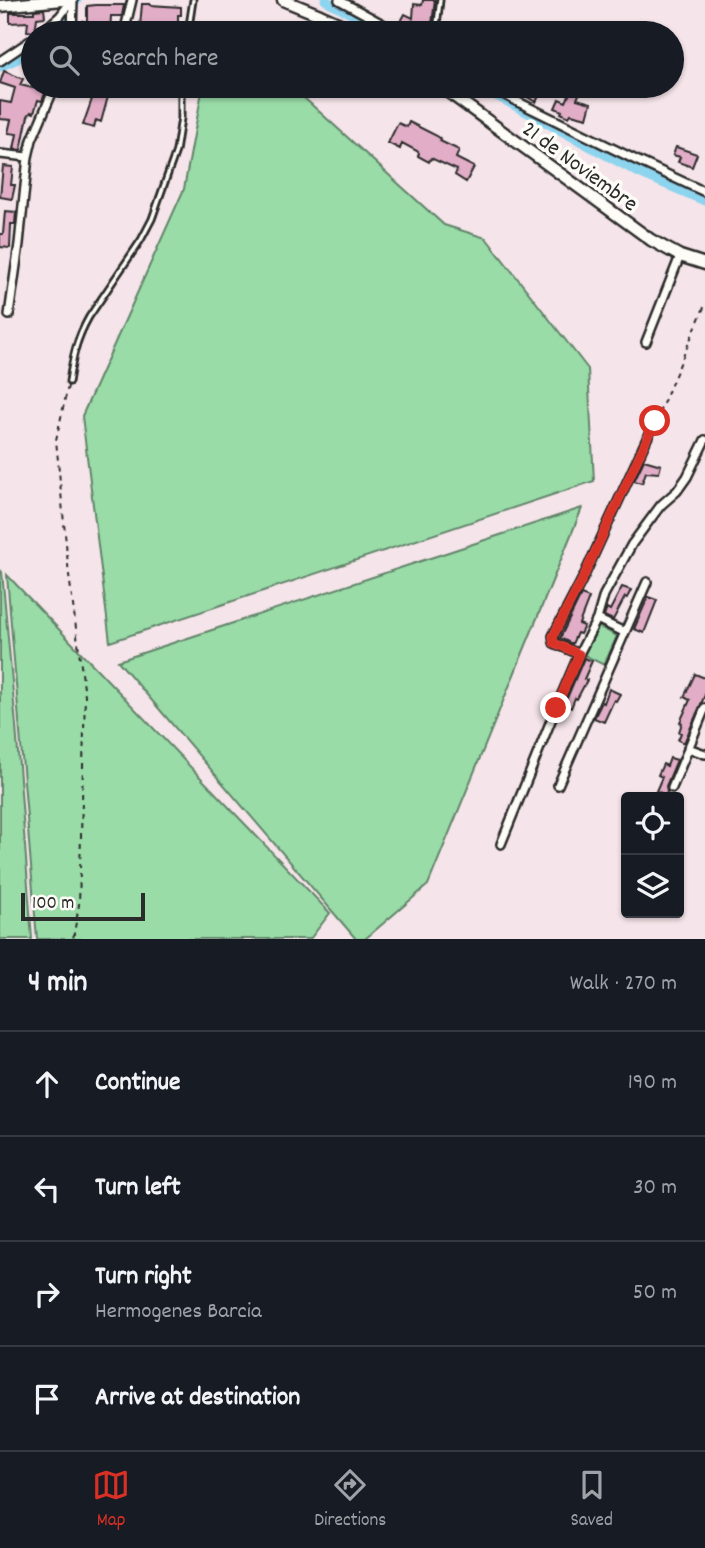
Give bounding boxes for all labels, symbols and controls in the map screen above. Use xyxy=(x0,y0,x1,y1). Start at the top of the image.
search box xyxy=(21,21,684,98)
icon: search xyxy=(45,41,83,79)
text: Search here xyxy=(101,41,219,78)
street label: 21 de Noviembre xyxy=(514,114,644,221)
route start xyxy=(639,405,670,436)
route end xyxy=(540,692,571,723)
map controls xyxy=(621,792,684,918)
button: locate xyxy=(621,792,684,855)
button: layers xyxy=(621,855,684,918)
scale bar xyxy=(21,890,145,922)
text: 100 m xyxy=(32,891,74,918)
text: 4 min xyxy=(28,963,87,1006)
text: Walk · 270 m xyxy=(570,968,677,1001)
icon: ahead xyxy=(28,1065,66,1103)
text: Continue xyxy=(95,1065,180,1102)
text: 190 m xyxy=(628,1067,677,1100)
icon: left xyxy=(28,1170,66,1208)
text: Turn left xyxy=(95,1170,181,1207)
text: 30 m xyxy=(633,1172,677,1205)
text: Turn right xyxy=(95,1259,192,1296)
icon: right xyxy=(28,1275,66,1313)
text: 50 m xyxy=(633,1277,677,1310)
text: Hermogenes Barcia xyxy=(95,1296,262,1329)
icon: arrive xyxy=(28,1380,66,1418)
text: Arrive at destination xyxy=(95,1380,300,1417)
tab: Map xyxy=(92,1466,130,1535)
tab: Directions xyxy=(314,1466,386,1535)
tab: Saved xyxy=(570,1466,613,1535)

